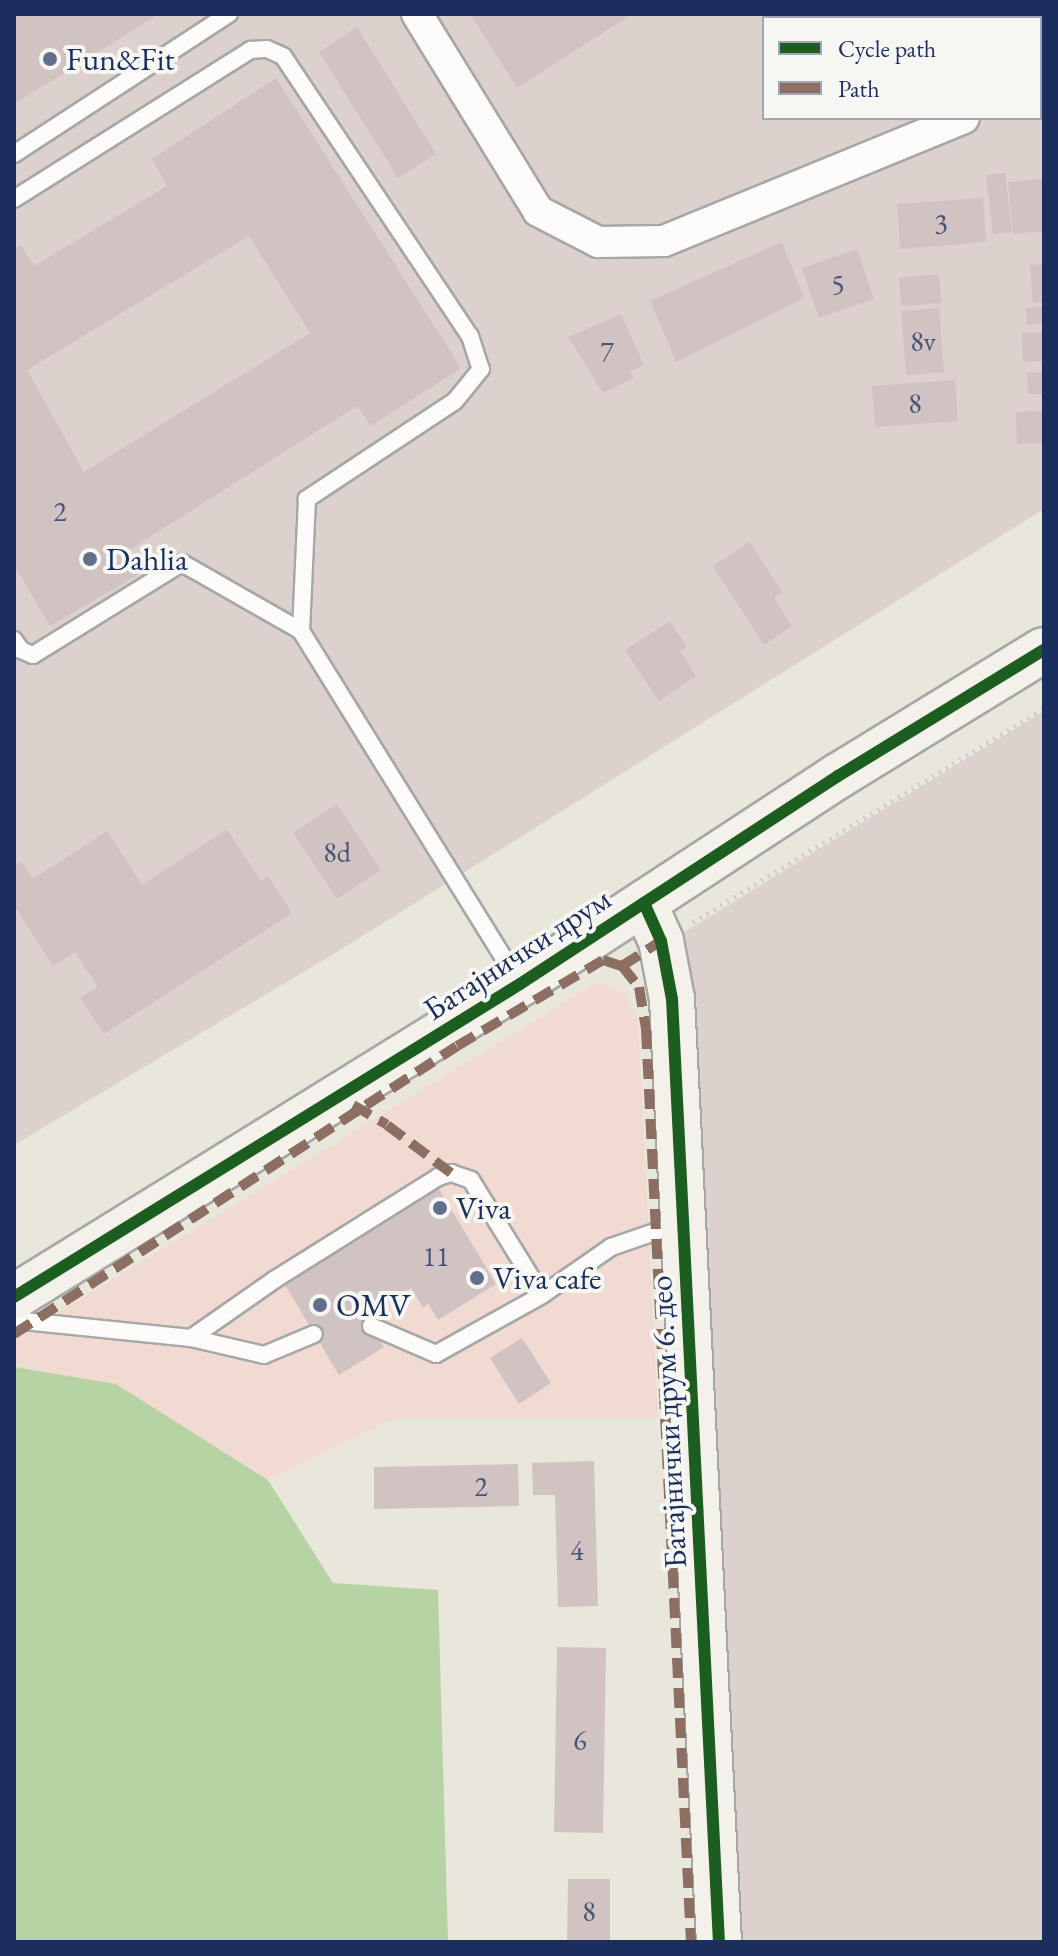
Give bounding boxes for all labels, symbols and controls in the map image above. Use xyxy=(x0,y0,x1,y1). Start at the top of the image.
legend xyxy=(762,16,1042,120)
text: Cycle path xyxy=(838,33,936,64)
place label: Fun&Fit xyxy=(66,40,175,78)
marker: Fun&Fit xyxy=(41,50,59,68)
text: Path xyxy=(838,73,880,104)
house number: 3 xyxy=(934,206,948,240)
house number: 5 xyxy=(831,267,845,301)
house number: 8v xyxy=(910,324,936,358)
house number: 7 xyxy=(600,334,614,368)
house number: 8 xyxy=(908,386,922,420)
house number: 2 xyxy=(53,494,67,528)
place label: Dahlia xyxy=(106,540,188,578)
marker: Dahlia xyxy=(81,550,99,568)
house number: 8d xyxy=(323,835,351,869)
street label: Батајнички друм xyxy=(416,879,618,1029)
place label: Viva xyxy=(456,1189,511,1227)
marker: Viva xyxy=(431,1199,449,1217)
house number: 11 xyxy=(423,1239,449,1273)
place label: Viva cafe xyxy=(493,1259,602,1297)
marker: Viva cafe xyxy=(468,1269,486,1287)
street label: Батајнички друм 6. део xyxy=(641,1275,695,1569)
place label: OMV xyxy=(336,1286,411,1324)
marker: OMV xyxy=(311,1296,329,1314)
house number: 2 xyxy=(474,1469,488,1503)
house number: 4 xyxy=(570,1533,584,1567)
house number: 6 xyxy=(573,1723,587,1757)
house number: 8 xyxy=(582,1894,596,1928)

